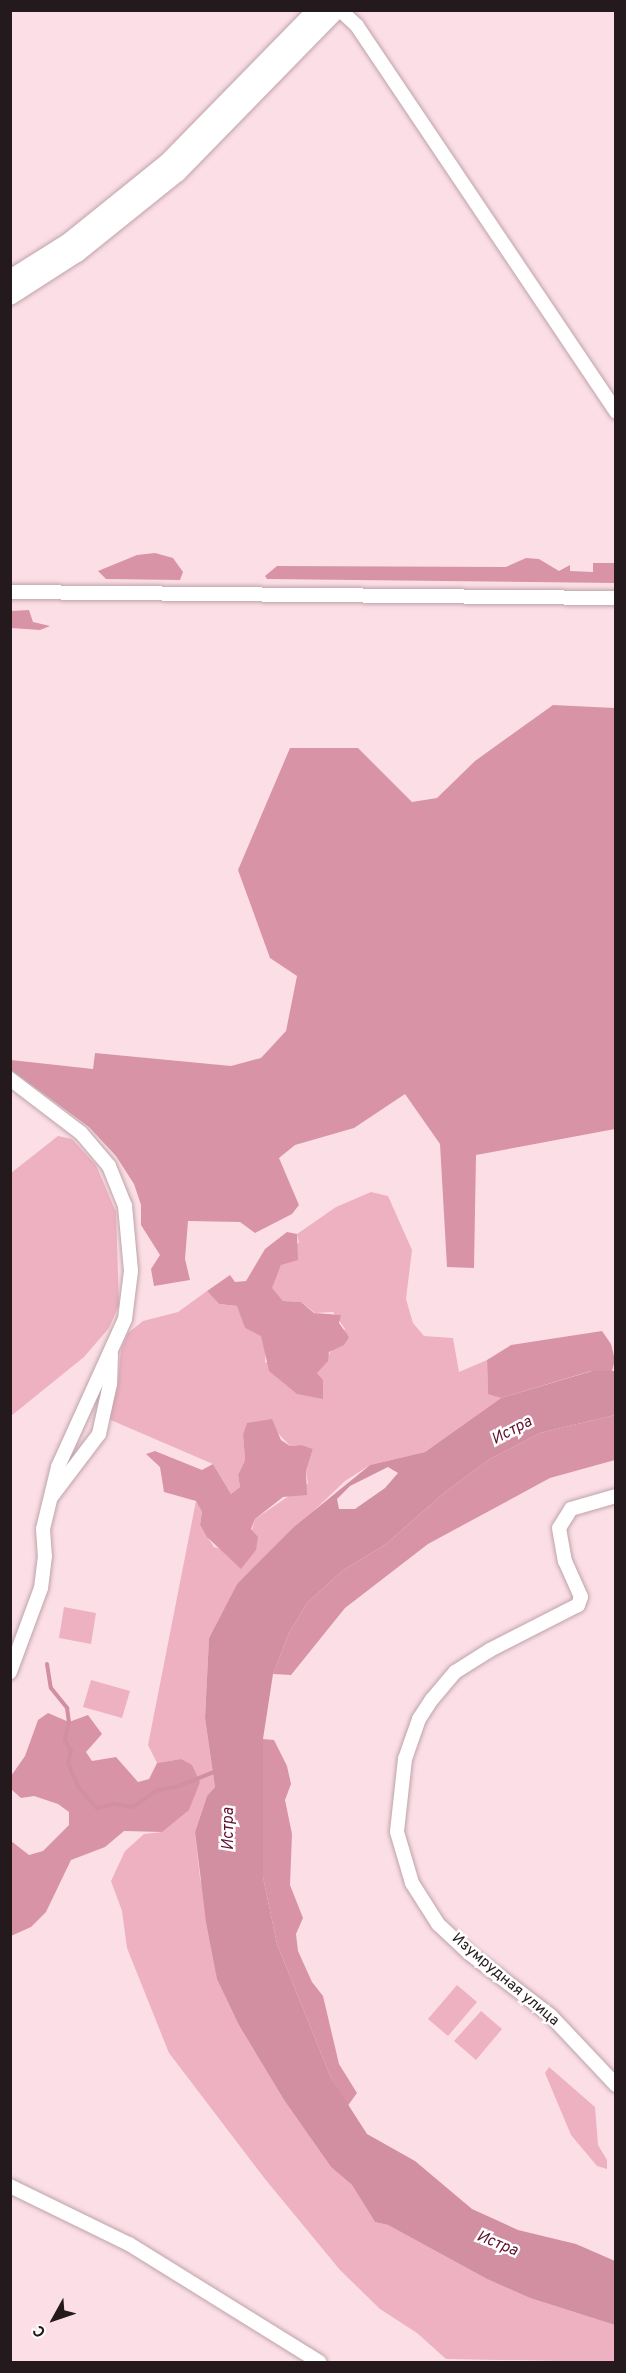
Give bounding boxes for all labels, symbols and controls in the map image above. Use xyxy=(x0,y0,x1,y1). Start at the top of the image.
water label: Истра xyxy=(489,1412,535,1450)
water label: Истра xyxy=(219,1808,239,1850)
street label: Изумрудная улица xyxy=(448,1930,562,2030)
water label: Истра xyxy=(473,2227,521,2261)
north arrow xyxy=(24,2289,84,2349)
text: С xyxy=(29,2320,51,2341)

